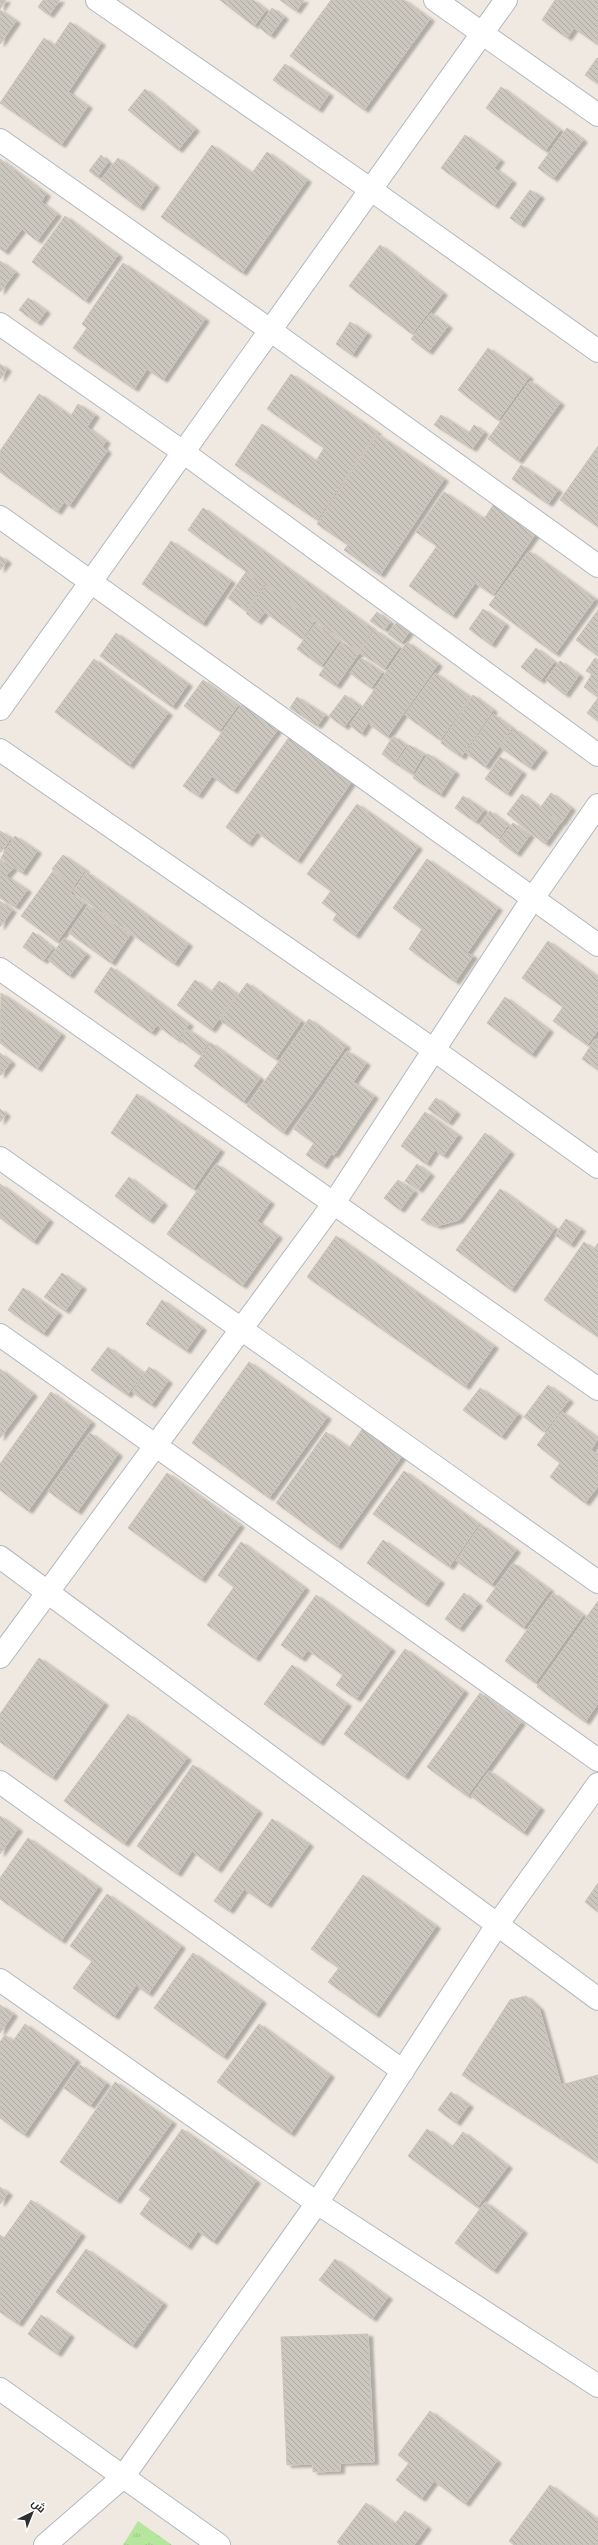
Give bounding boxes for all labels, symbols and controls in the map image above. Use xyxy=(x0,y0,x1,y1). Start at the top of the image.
north arrow xyxy=(12,2493,52,2533)
text: ش xyxy=(29,2496,49,2516)

